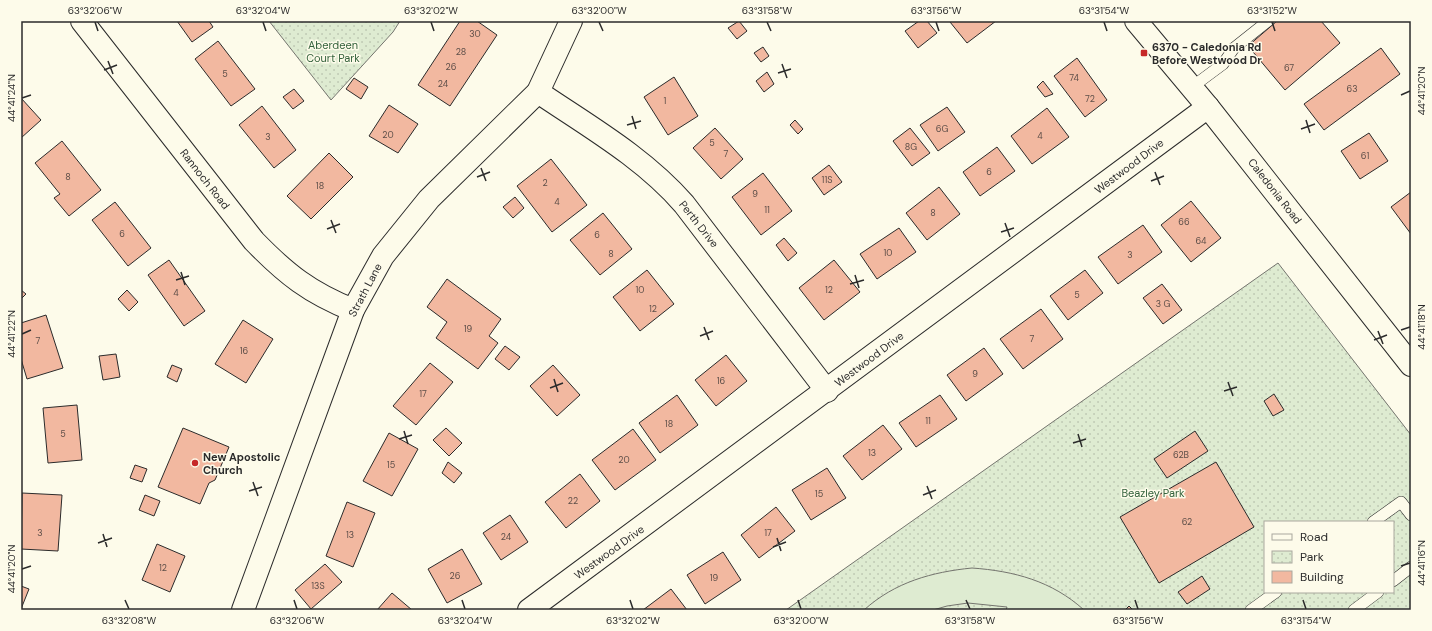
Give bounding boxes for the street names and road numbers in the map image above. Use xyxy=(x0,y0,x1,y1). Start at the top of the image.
street label: Westwood Drive xyxy=(1092,135,1166,197)
street label: Rannoch Road xyxy=(177,146,233,212)
street label: Caledonia Road xyxy=(1245,155,1305,227)
street label: Perth Drive xyxy=(676,198,722,250)
street label: Strath Lane xyxy=(345,261,385,319)
street label: Westwood Drive xyxy=(832,328,906,390)
street label: Westwood Drive xyxy=(571,522,647,582)

